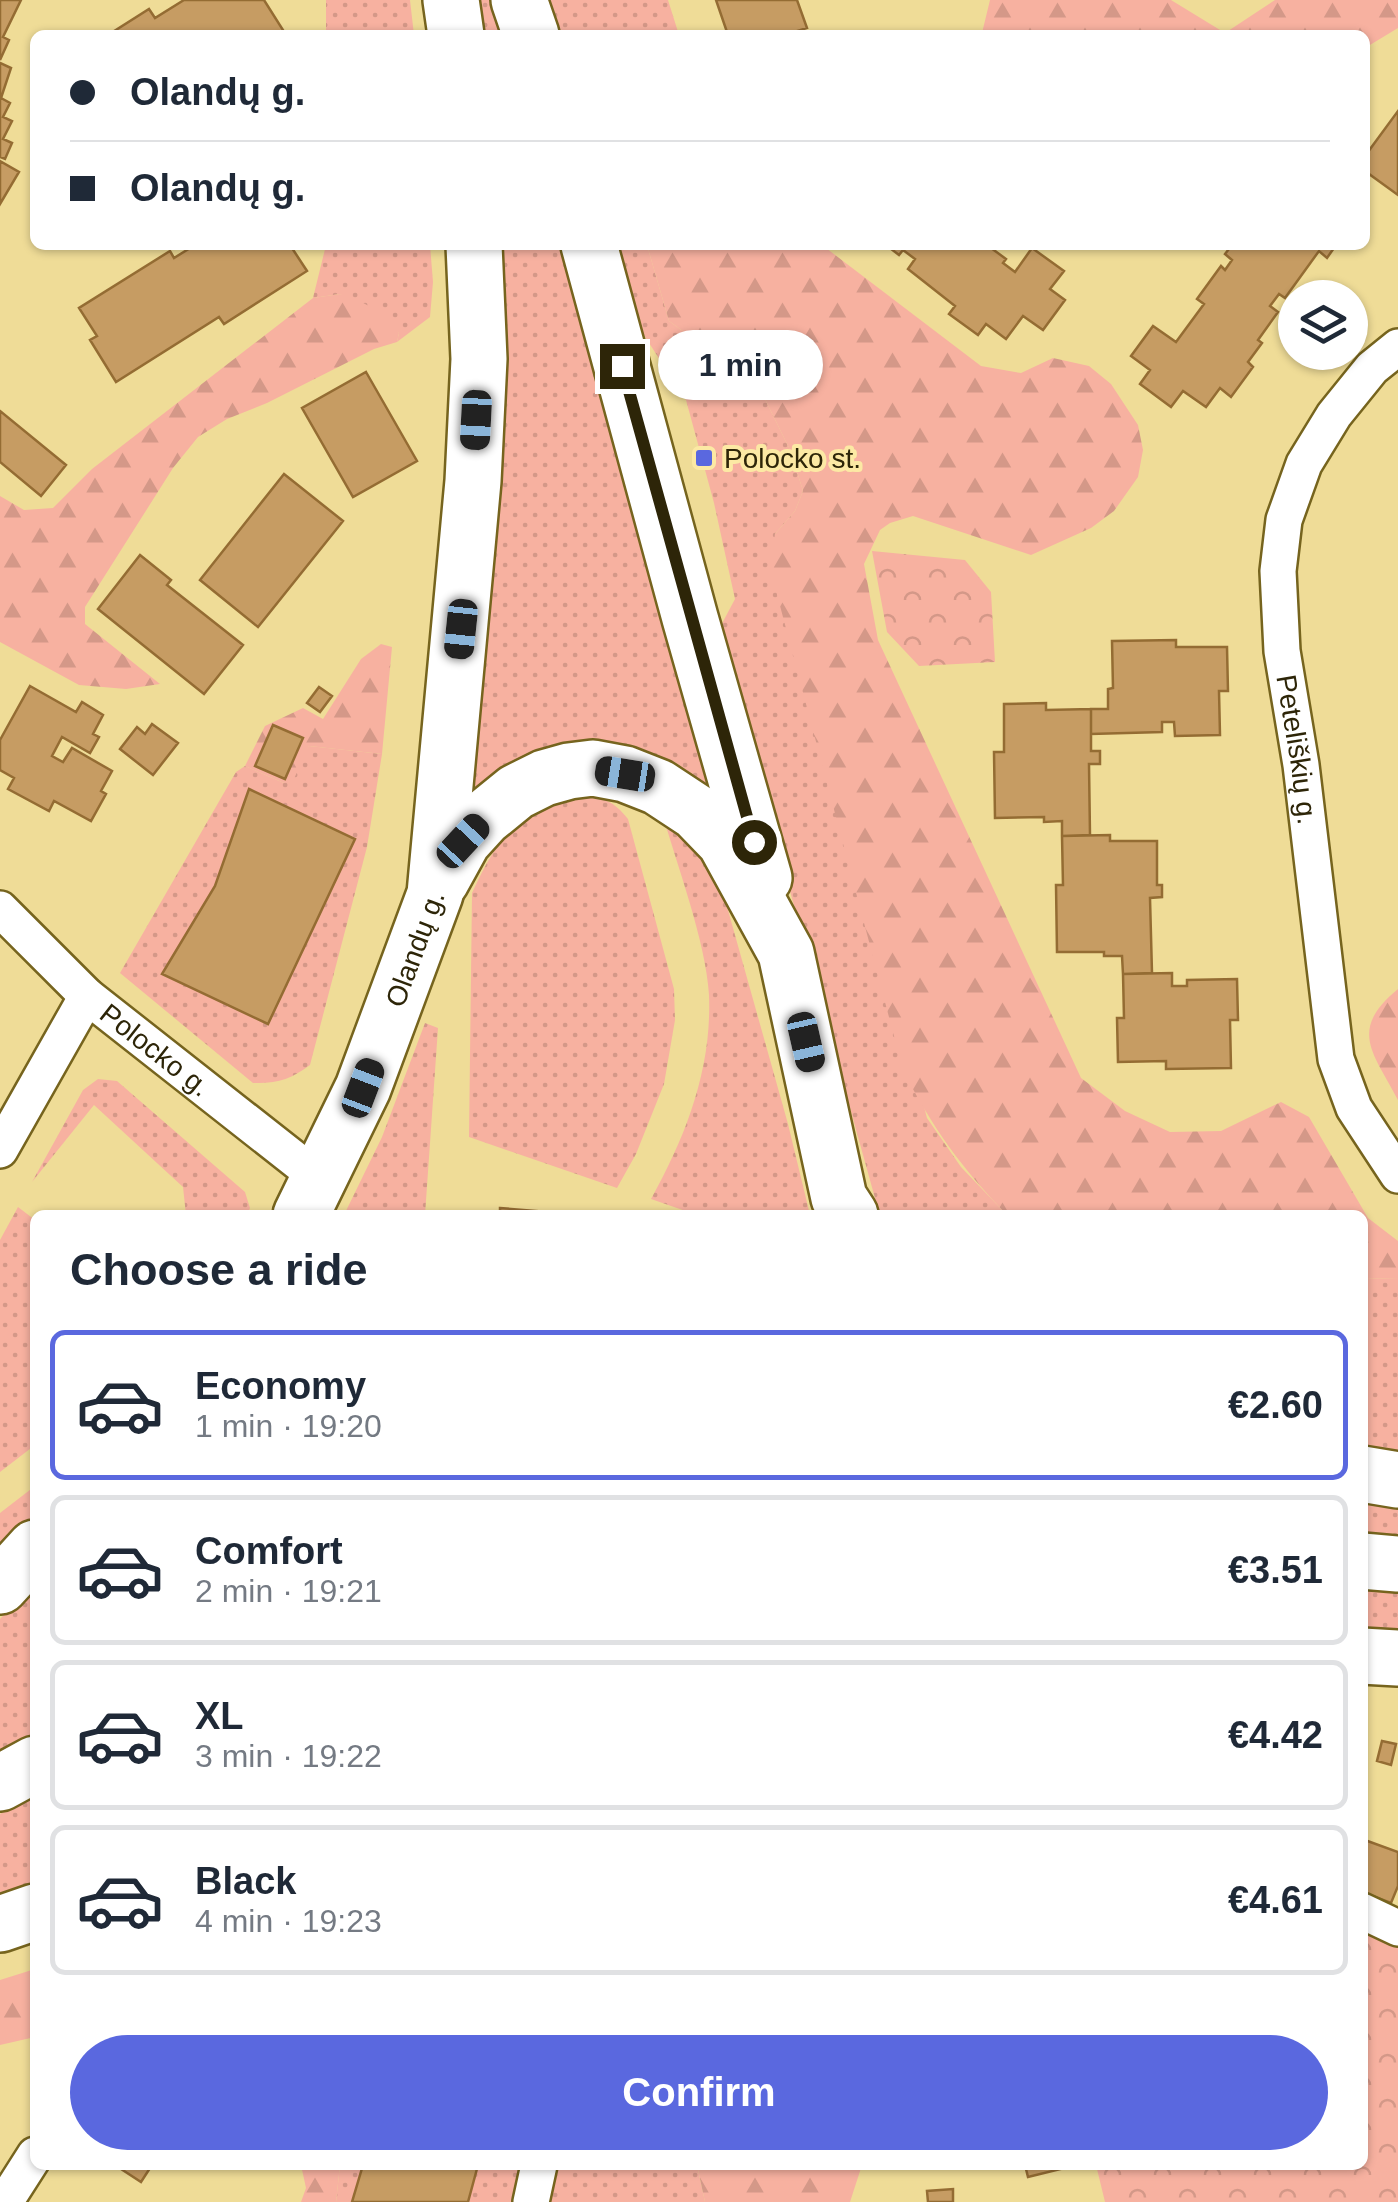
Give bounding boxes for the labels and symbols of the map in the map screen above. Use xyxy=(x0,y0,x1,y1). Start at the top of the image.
callout: 1 min xyxy=(657,331,822,401)
route end xyxy=(600,344,645,389)
car xyxy=(459,389,493,451)
place label: Polocko st. xyxy=(724,443,861,474)
marker: Polocko st. xyxy=(693,447,715,469)
car xyxy=(443,598,479,660)
street label: Peteliškių g. xyxy=(1270,672,1323,826)
car xyxy=(593,754,657,794)
car xyxy=(432,809,494,873)
route start xyxy=(732,820,777,865)
street label: Olandų g. xyxy=(380,886,451,1011)
street label: Polocko g. xyxy=(94,998,216,1103)
car xyxy=(785,1009,827,1075)
car xyxy=(338,1055,388,1121)

